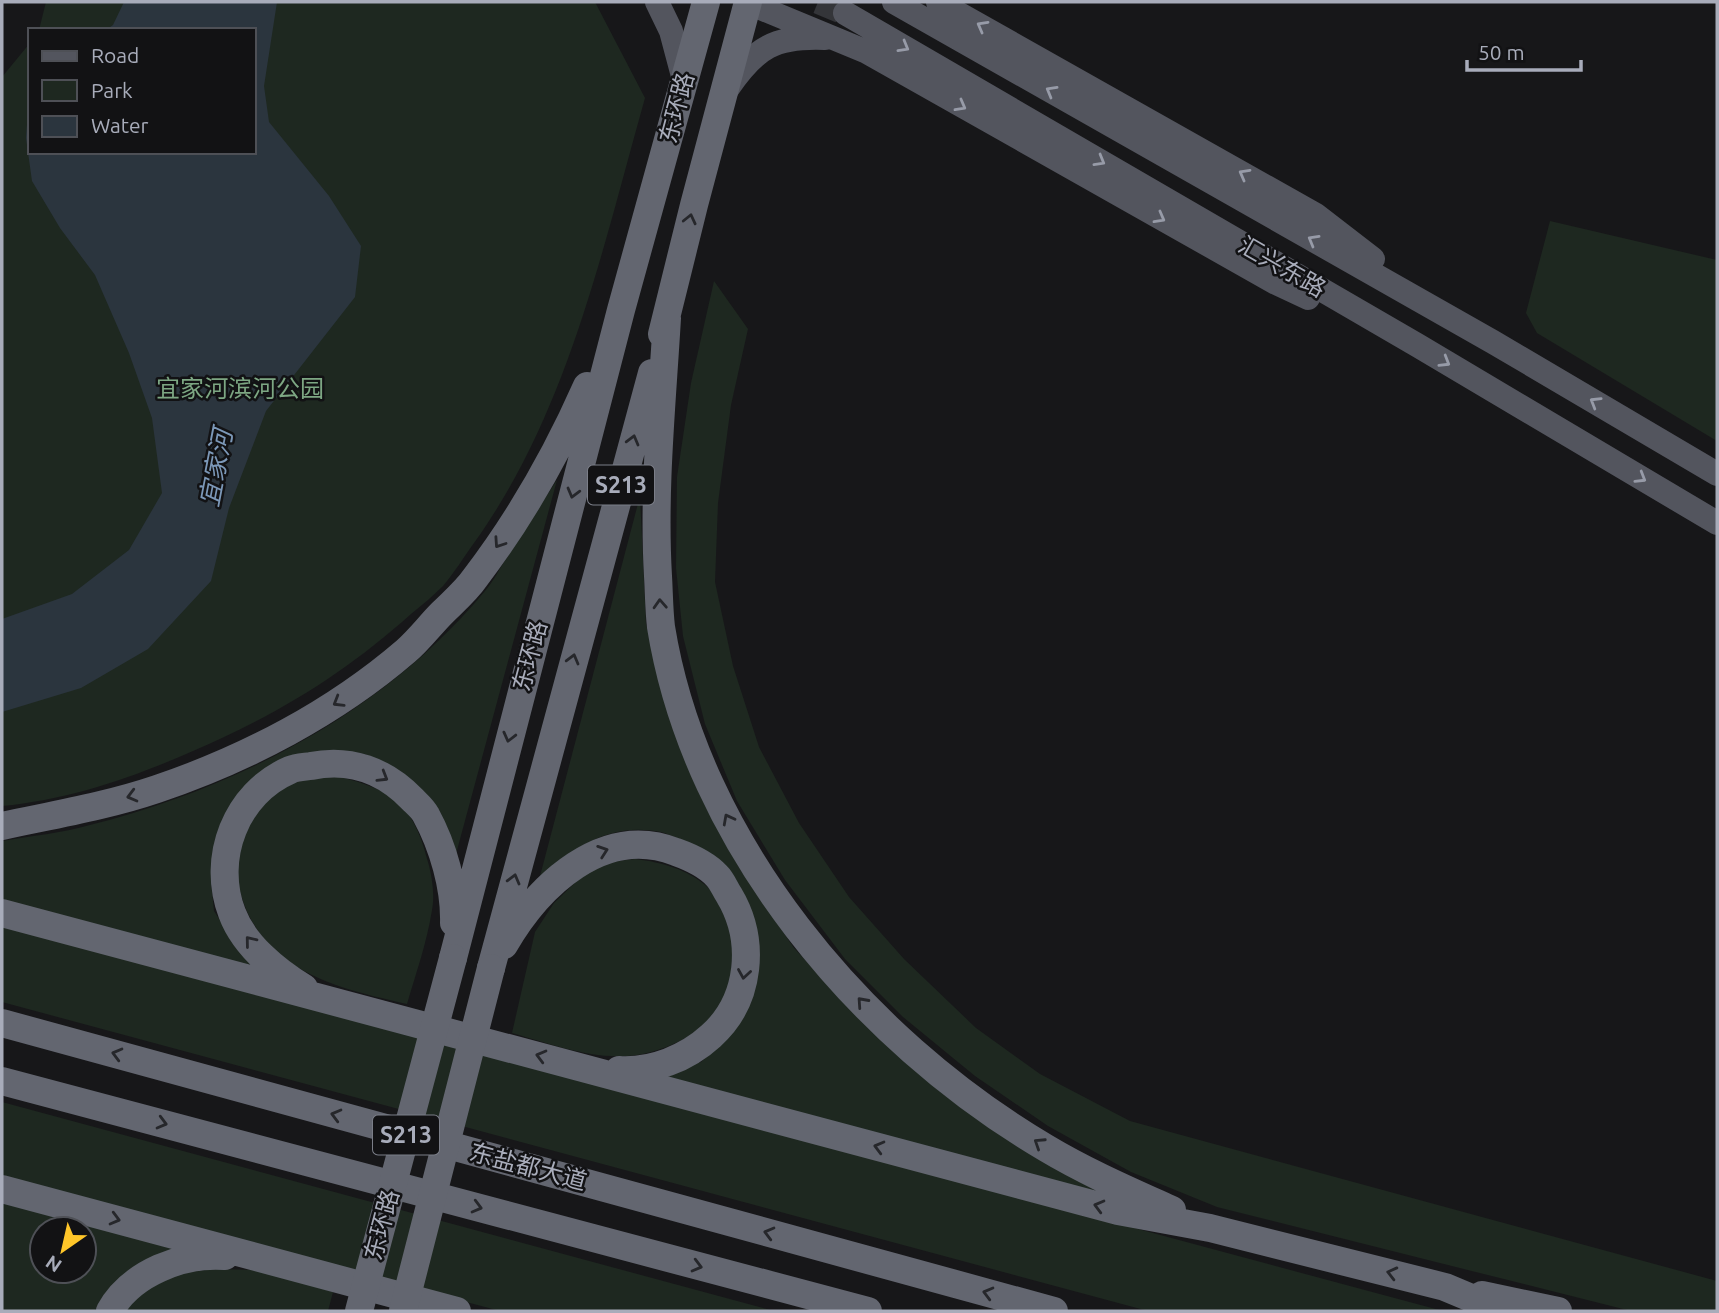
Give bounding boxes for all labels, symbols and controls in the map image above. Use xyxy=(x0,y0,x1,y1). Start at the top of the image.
one-way arrow xyxy=(976,21,989,34)
legend xyxy=(28,28,256,154)
scale bar xyxy=(1467,28,1581,72)
one-way arrow xyxy=(896,39,909,52)
text: 50 m xyxy=(1478,40,1525,64)
text: Road xyxy=(91,43,139,67)
street label: 东环路 xyxy=(654,70,699,146)
text: Park xyxy=(91,78,133,102)
one-way arrow xyxy=(1046,86,1059,99)
one-way arrow xyxy=(954,98,967,111)
text: Water xyxy=(91,113,149,137)
one-way arrow xyxy=(1093,153,1106,166)
one-way arrow xyxy=(1238,169,1251,182)
one-way arrow xyxy=(1152,210,1165,223)
one-way arrow xyxy=(682,214,697,226)
street label: 汇兴东路 xyxy=(1234,231,1331,302)
one-way arrow xyxy=(1308,235,1320,248)
one-way arrow xyxy=(1438,354,1451,367)
park label: 宜家河滨河公园 xyxy=(156,375,324,402)
one-way arrow xyxy=(1590,398,1603,411)
water label: 宜家河 xyxy=(194,422,238,509)
one-way arrow xyxy=(625,434,640,446)
road number: S213 xyxy=(588,466,654,505)
one-way arrow xyxy=(1633,470,1646,483)
one-way arrow xyxy=(567,487,581,499)
one-way arrow xyxy=(494,536,507,549)
one-way arrow xyxy=(653,598,668,609)
street label: 东环路 xyxy=(507,618,552,694)
one-way arrow xyxy=(565,653,579,665)
one-way arrow xyxy=(332,694,345,707)
one-way arrow xyxy=(503,731,517,743)
one-way arrow xyxy=(376,769,389,782)
one-way arrow xyxy=(126,788,138,802)
one-way arrow xyxy=(723,814,736,826)
one-way arrow xyxy=(597,845,609,859)
one-way arrow xyxy=(506,873,520,885)
one-way arrow xyxy=(246,937,258,950)
one-way arrow xyxy=(737,968,752,980)
one-way arrow xyxy=(857,997,870,1010)
one-way arrow xyxy=(111,1048,123,1063)
one-way arrow xyxy=(535,1050,547,1064)
one-way arrow xyxy=(331,1108,343,1123)
one-way arrow xyxy=(156,1115,168,1130)
road number: S213 xyxy=(373,1116,439,1154)
street label: 东盐都大道 xyxy=(467,1138,590,1195)
one-way arrow xyxy=(1034,1139,1047,1152)
one-way arrow xyxy=(873,1141,885,1155)
street label: 东环路 xyxy=(359,1187,404,1263)
one-way arrow xyxy=(471,1199,483,1213)
one-way arrow xyxy=(1093,1200,1105,1214)
one-way arrow xyxy=(109,1211,121,1225)
north arrow xyxy=(28,1215,98,1285)
one-way arrow xyxy=(763,1227,775,1241)
text: N xyxy=(41,1251,66,1277)
one-way arrow xyxy=(691,1258,703,1272)
one-way arrow xyxy=(1386,1267,1398,1281)
one-way arrow xyxy=(982,1287,994,1301)

